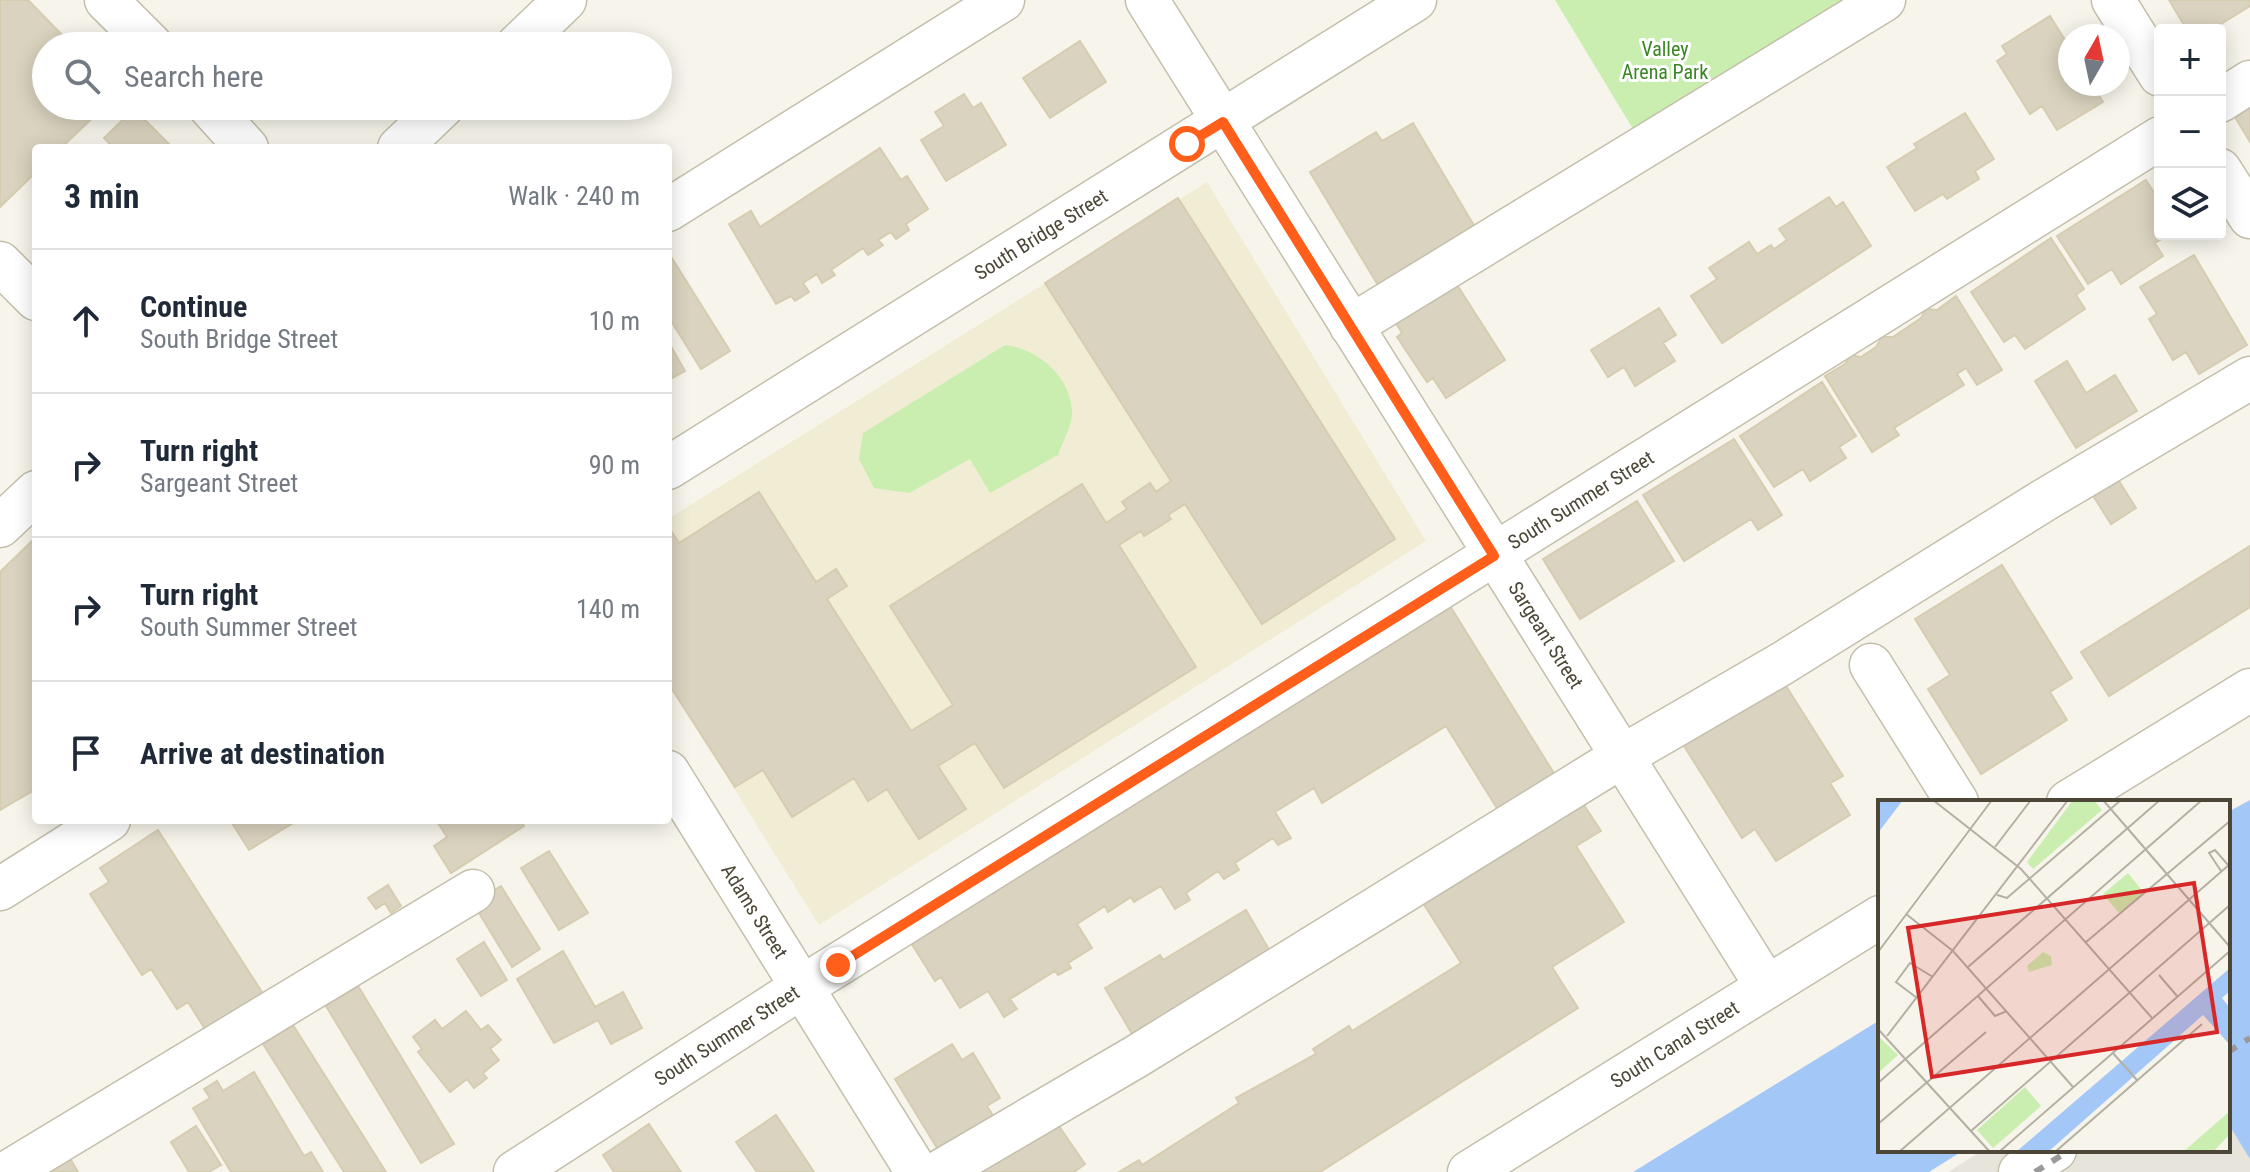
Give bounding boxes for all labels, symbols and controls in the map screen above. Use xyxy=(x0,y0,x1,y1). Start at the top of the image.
north arrow xyxy=(2058,24,2130,96)
map controls xyxy=(2154,24,2226,240)
button: + xyxy=(2154,24,2226,96)
search box xyxy=(32,32,672,120)
park label: Valley Arena Park xyxy=(1622,37,1708,84)
icon: search xyxy=(60,54,104,98)
text: Search here xyxy=(124,59,264,94)
button: − xyxy=(2154,96,2226,168)
route start xyxy=(1169,126,1205,162)
button: layers xyxy=(2154,168,2226,240)
text: 3 min xyxy=(64,176,140,216)
text: Walk · 240 m xyxy=(508,181,640,211)
street label: South Bridge Street xyxy=(970,184,1112,285)
text: Continue xyxy=(140,289,247,324)
icon: ahead xyxy=(64,299,108,343)
text: 10 m xyxy=(589,306,640,336)
text: South Bridge Street xyxy=(140,324,338,354)
text: Turn right xyxy=(140,433,258,468)
icon: right xyxy=(64,443,108,487)
street label: South Summer Street xyxy=(1504,445,1658,555)
text: 90 m xyxy=(589,450,640,480)
text: Sargeant Street xyxy=(140,468,298,498)
text: Turn right xyxy=(140,577,258,612)
street label: Sargeant Street xyxy=(1503,577,1589,693)
icon: right xyxy=(64,587,108,631)
text: 140 m xyxy=(576,594,640,624)
text: South Summer Street xyxy=(140,612,358,642)
icon: arrive xyxy=(64,731,108,775)
text: Arrive at destination xyxy=(140,736,385,771)
inset map xyxy=(1878,800,2230,1152)
street label: Adams Street xyxy=(716,860,793,963)
route end xyxy=(820,947,856,983)
street label: South Summer Street xyxy=(650,980,804,1091)
street label: South Canal Street xyxy=(1606,996,1743,1093)

